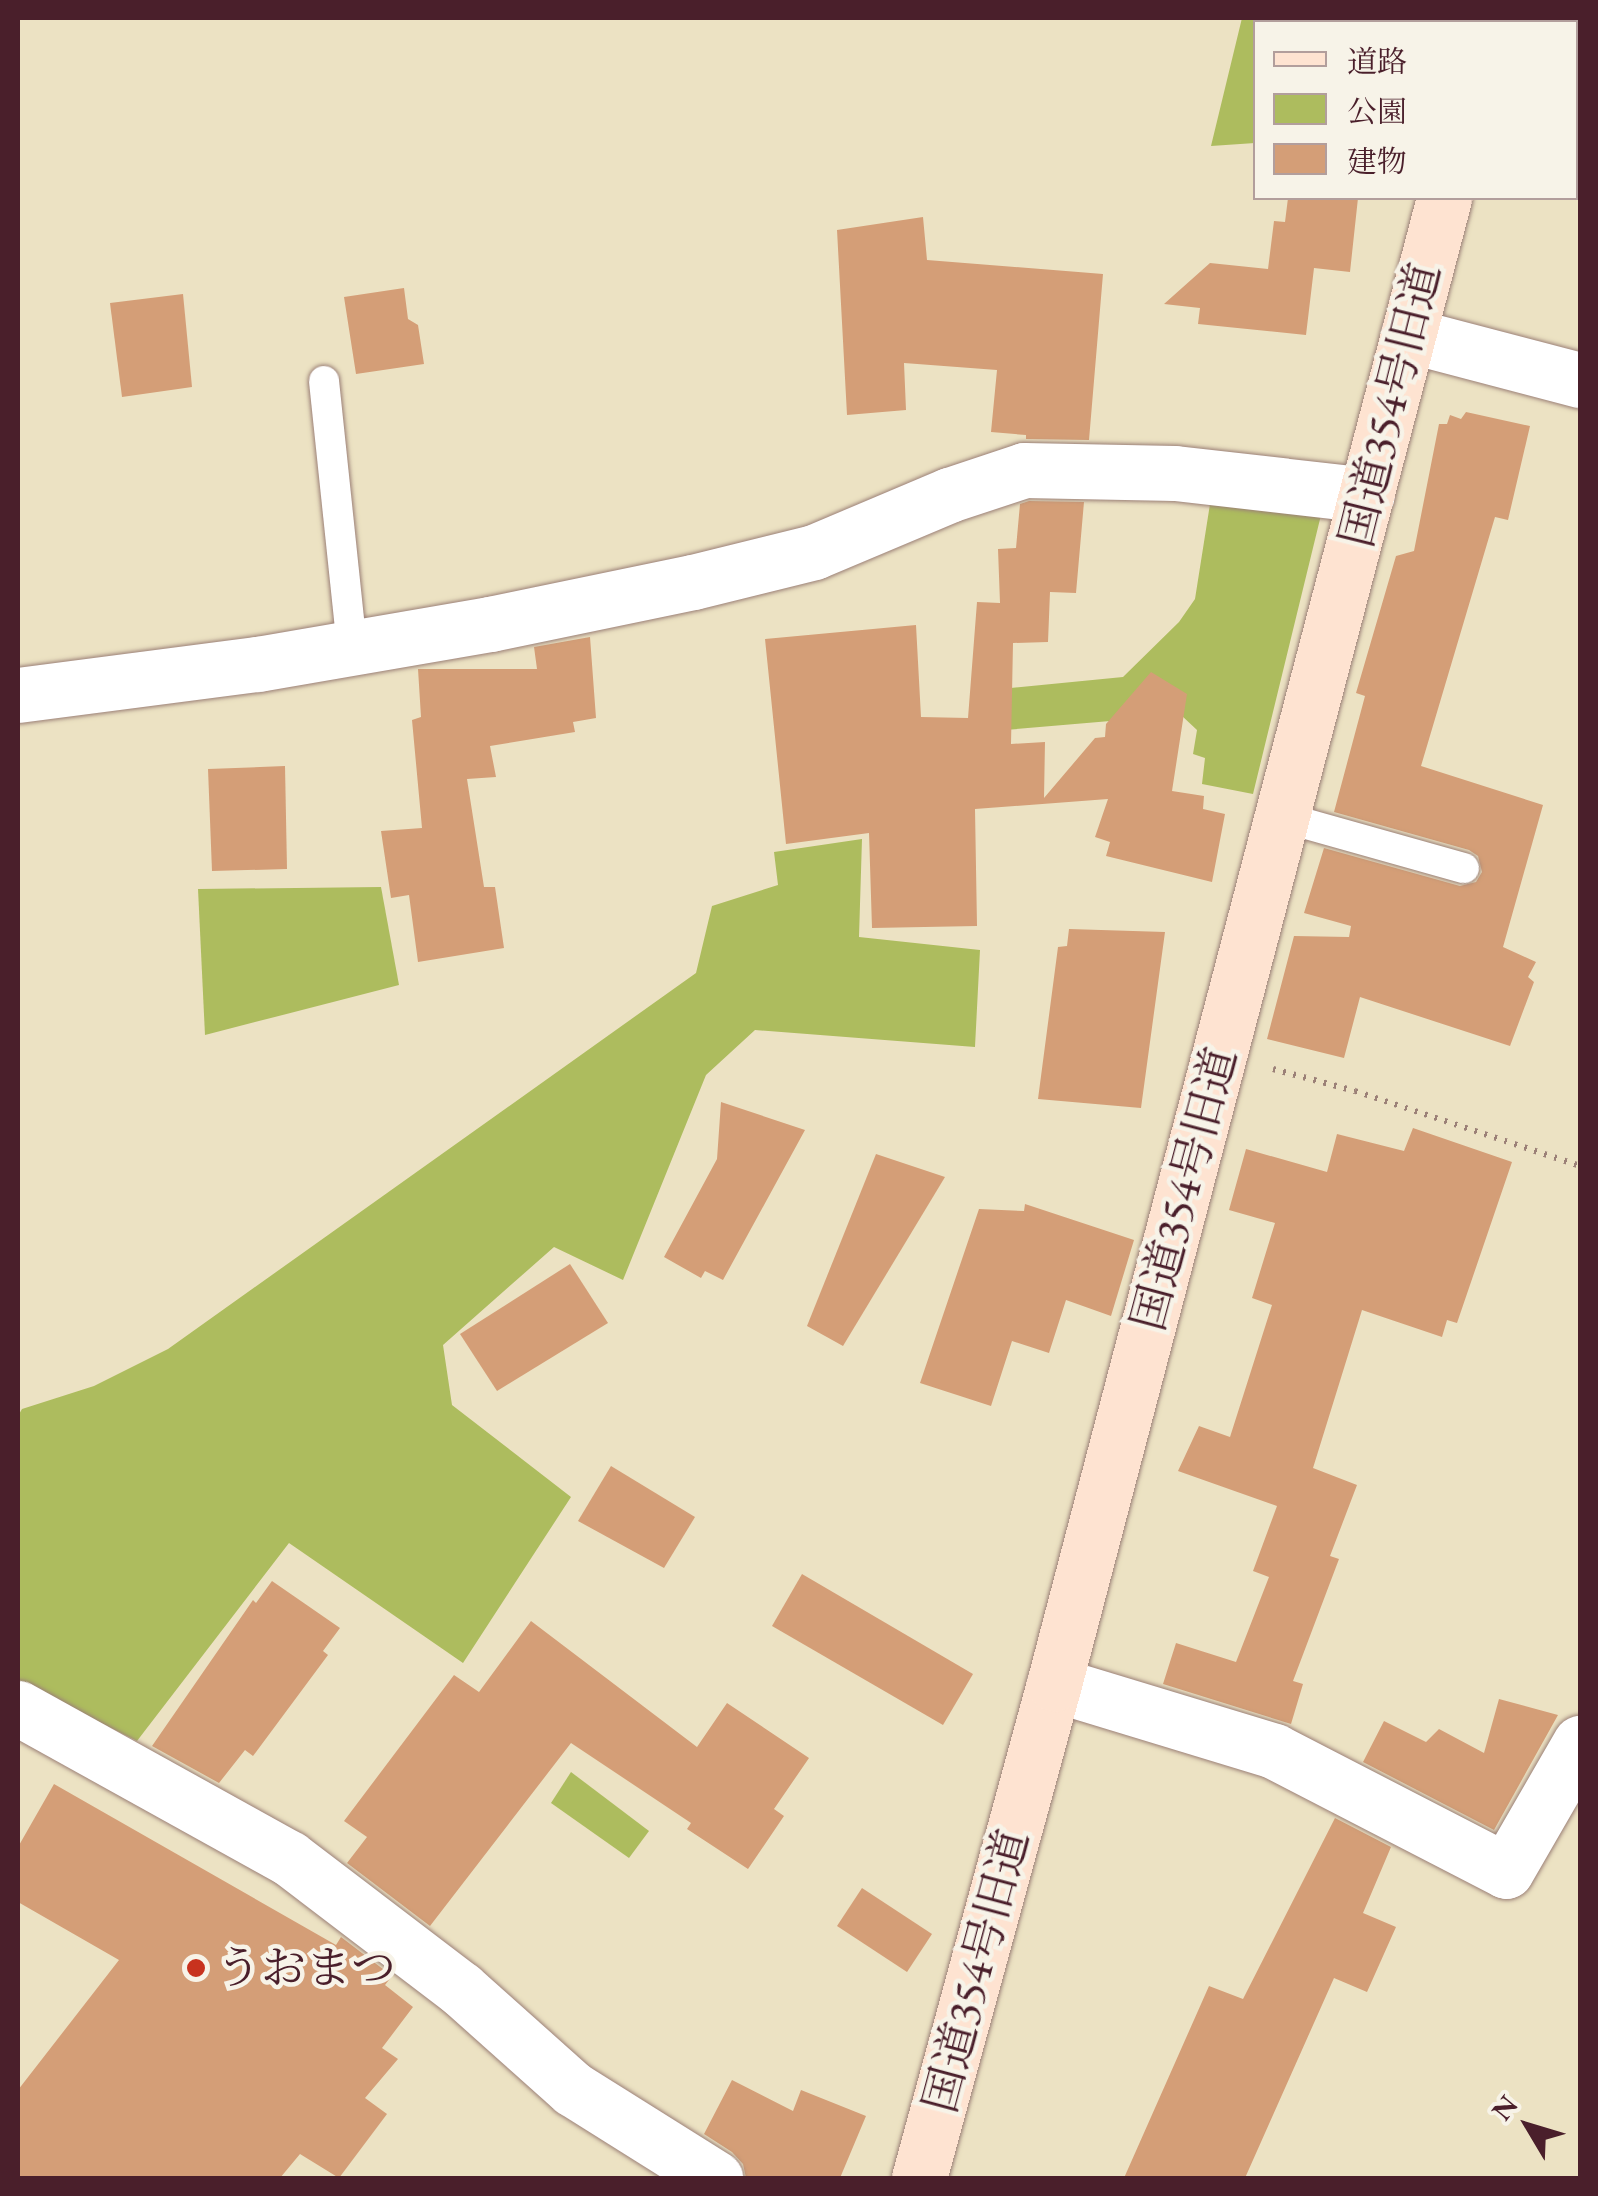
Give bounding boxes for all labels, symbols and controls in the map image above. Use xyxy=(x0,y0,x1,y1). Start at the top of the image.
legend xyxy=(1253,20,1578,200)
text: 道路 xyxy=(1347,42,1407,81)
text: 公園 xyxy=(1347,92,1407,131)
text: 建物 xyxy=(1347,142,1407,181)
street label: 国道354号旧道 xyxy=(1329,258,1451,552)
street label: 国道354号旧道 xyxy=(1120,1042,1248,1336)
street label: 国道354号旧道 xyxy=(912,1824,1040,2118)
place label: うおまつ xyxy=(216,1941,396,1995)
marker: うおまつ xyxy=(185,1957,207,1979)
north arrow xyxy=(1478,2076,1578,2176)
text: N xyxy=(1483,2088,1526,2128)

